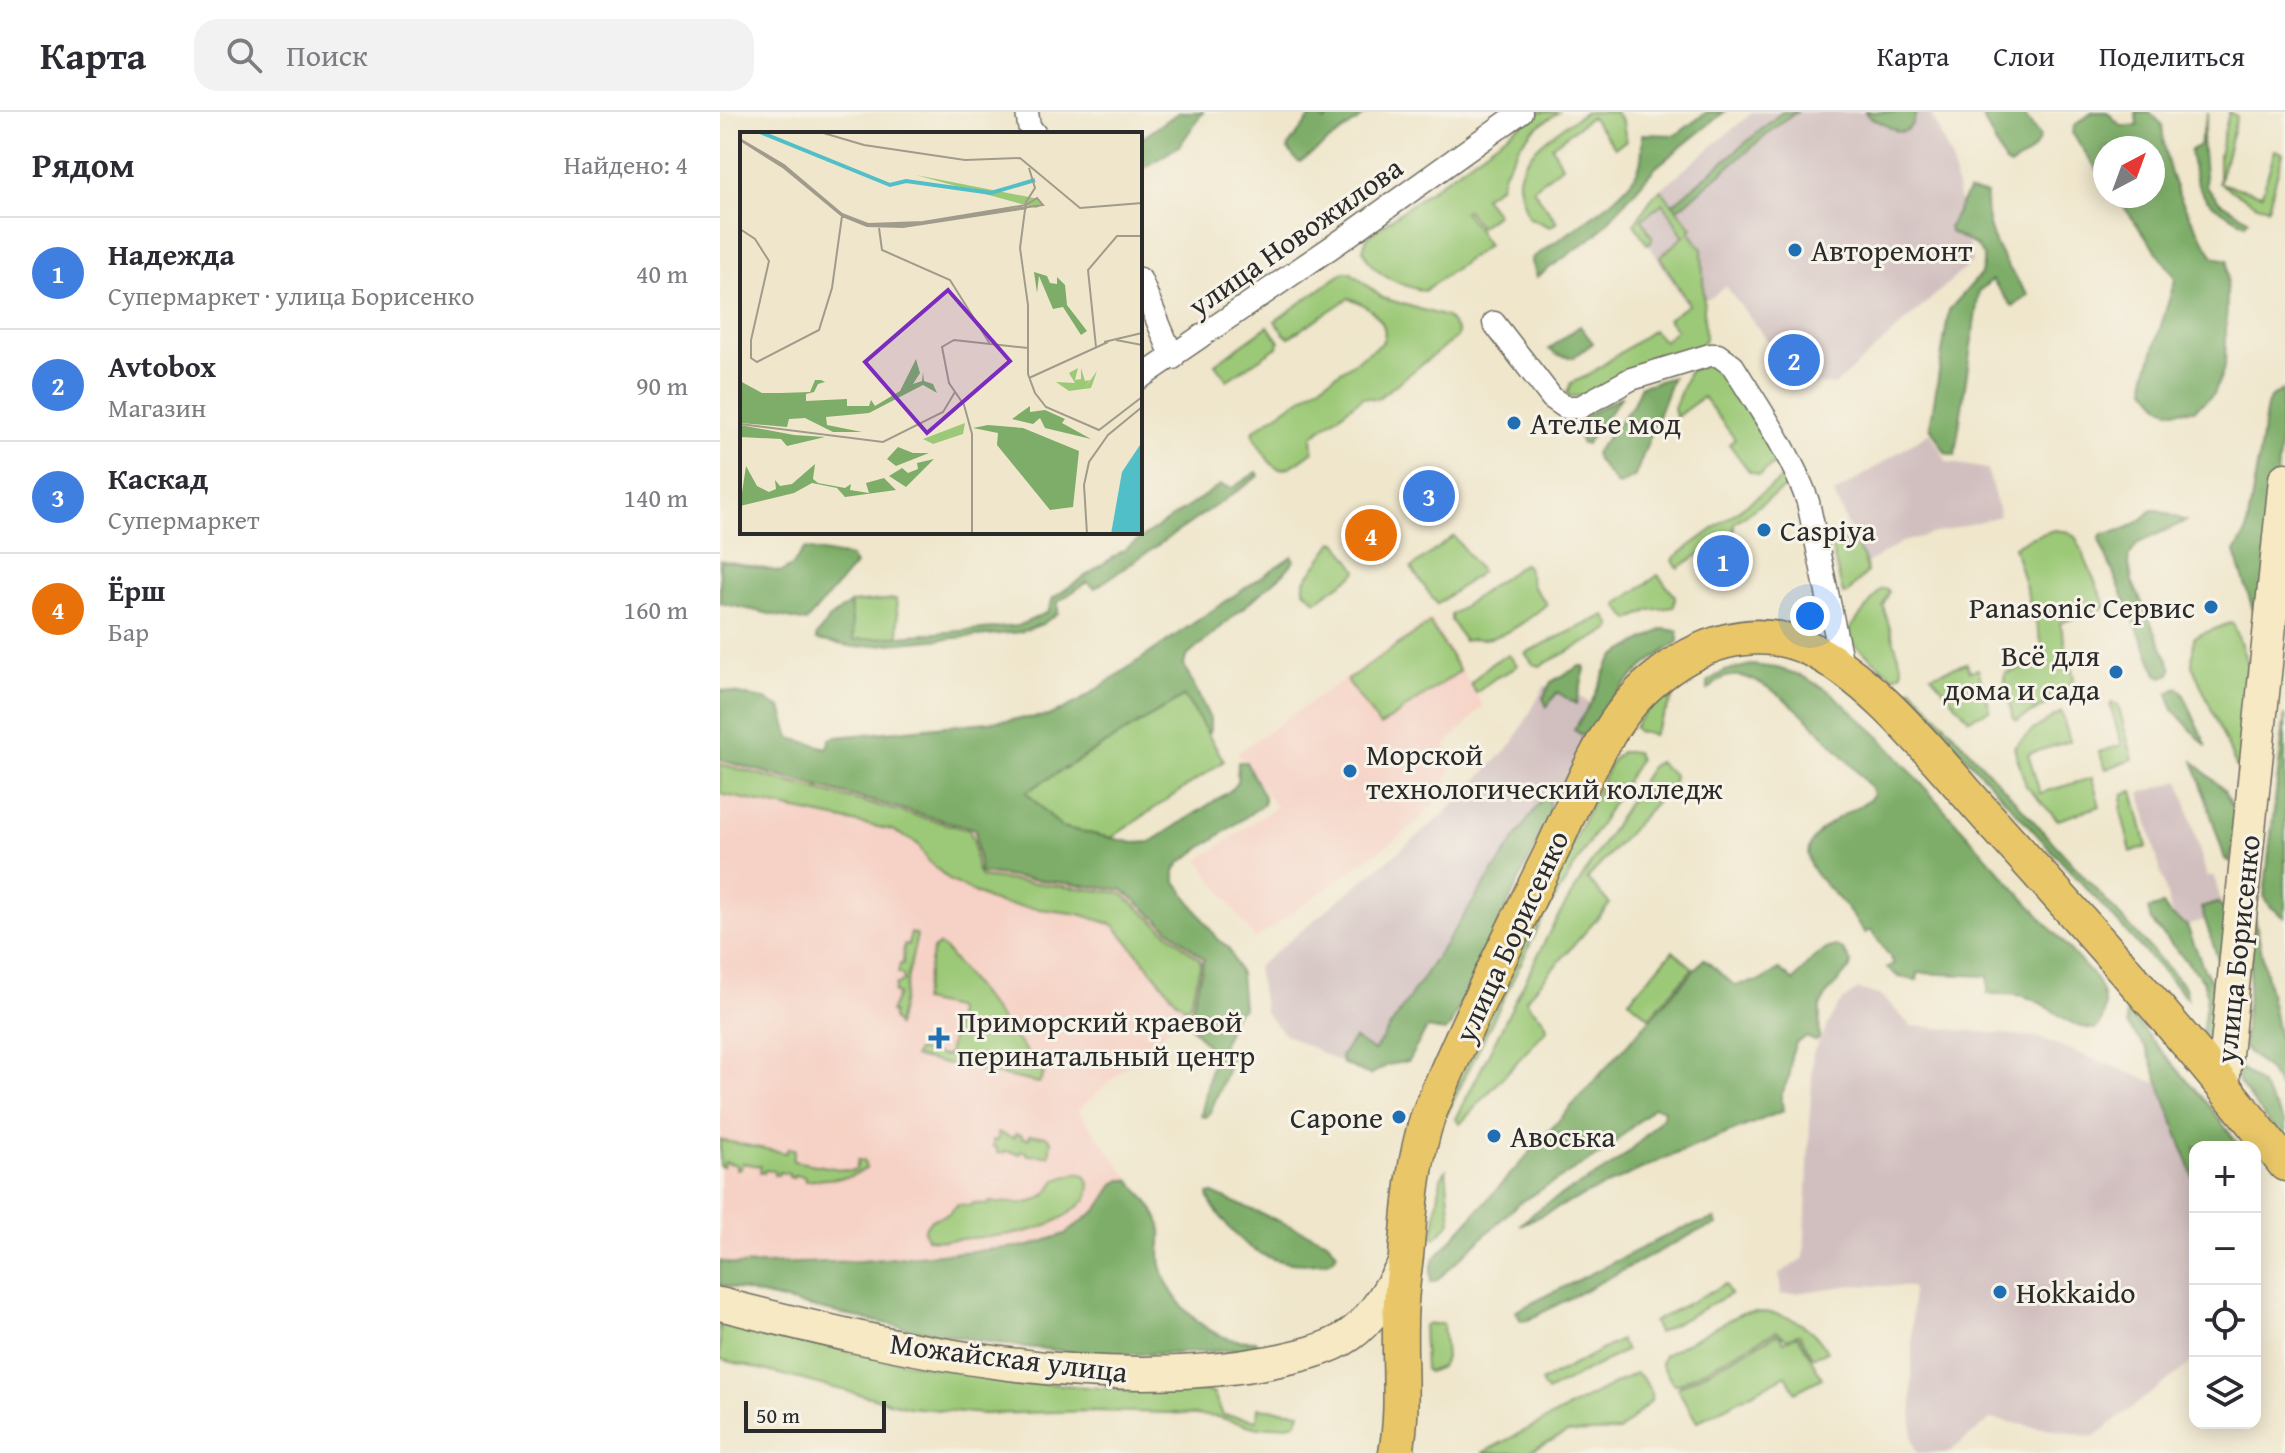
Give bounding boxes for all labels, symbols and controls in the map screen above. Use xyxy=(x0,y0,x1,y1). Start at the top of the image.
search box xyxy=(194,19,754,91)
text: Карта xyxy=(40,27,146,83)
icon: search xyxy=(222,33,266,77)
text: Поиск xyxy=(286,33,368,77)
text: Карта xyxy=(1877,35,1949,76)
text: Слои xyxy=(1993,35,2055,76)
text: Поделиться xyxy=(2099,35,2245,76)
inset map xyxy=(740,132,1142,534)
north arrow xyxy=(2093,136,2165,208)
text: Рядом xyxy=(32,140,135,189)
text: Найдено: 4 xyxy=(564,145,688,184)
street label: улица Новожилова xyxy=(1178,145,1412,327)
place label: Авторемонт xyxy=(1811,228,1973,272)
text: Надежда xyxy=(108,232,235,276)
marker: Авторемонт xyxy=(1786,241,1804,259)
text: 1 xyxy=(51,254,65,293)
text: 40 m xyxy=(636,254,688,293)
text: Супермаркет · улица Борисенко xyxy=(108,276,474,315)
pin: 2 xyxy=(1768,330,1820,390)
text: Avtobox xyxy=(108,344,216,388)
text: 2 xyxy=(51,366,65,405)
text: 90 m xyxy=(636,366,688,405)
text: Магазин xyxy=(108,388,206,427)
place label: Ателье мод xyxy=(1530,401,1681,445)
marker: Ателье мод xyxy=(1505,414,1523,432)
text: Каскад xyxy=(108,456,208,500)
pin: 3 xyxy=(1403,466,1455,526)
text: 3 xyxy=(51,478,65,517)
text: 140 m xyxy=(623,478,688,517)
text: Супермаркет xyxy=(108,500,260,539)
pin: 4 xyxy=(1345,505,1397,565)
place label: Caspiya xyxy=(1780,508,1876,552)
marker: Caspiya xyxy=(1755,521,1773,539)
pin: 1 xyxy=(1697,531,1749,591)
text: Ёрш xyxy=(108,568,166,612)
place label: Panasonic Сервис xyxy=(1969,585,2195,629)
text: 4 xyxy=(51,590,65,629)
text: 160 m xyxy=(623,590,688,629)
your location xyxy=(1790,596,1830,636)
marker: Panasonic Сервис xyxy=(2202,598,2220,616)
text: Бар xyxy=(108,612,149,651)
place label: Всё для дома и сада xyxy=(1943,633,2101,711)
marker: Всё для дома и сада xyxy=(2107,663,2125,681)
place label: Морской технологический колледж xyxy=(1366,732,1723,810)
marker: Морской технологический колледж xyxy=(1341,762,1359,780)
street label: улица Борисенко xyxy=(1442,823,1579,1050)
street label: улица Борисенко xyxy=(2203,832,2271,1067)
place label: Приморский краевой перинатальный центр xyxy=(957,999,1255,1077)
marker: Приморский краевой перинатальный центр xyxy=(928,1027,950,1049)
place label: Capone xyxy=(1290,1095,1383,1139)
marker: Capone xyxy=(1390,1108,1408,1126)
place label: Авоська xyxy=(1510,1114,1616,1158)
marker: Авоська xyxy=(1485,1127,1503,1145)
map controls xyxy=(2189,1141,2261,1429)
button: + xyxy=(2189,1141,2261,1213)
button: − xyxy=(2189,1213,2261,1285)
place label: Hokkaido xyxy=(2016,1270,2136,1314)
marker: Hokkaido xyxy=(1991,1283,2009,1301)
button: locate xyxy=(2189,1285,2261,1357)
street label: Можайская улица xyxy=(888,1321,1131,1393)
button: layers xyxy=(2189,1357,2261,1429)
scale bar xyxy=(744,1397,886,1433)
text: 50 m xyxy=(756,1399,800,1431)

